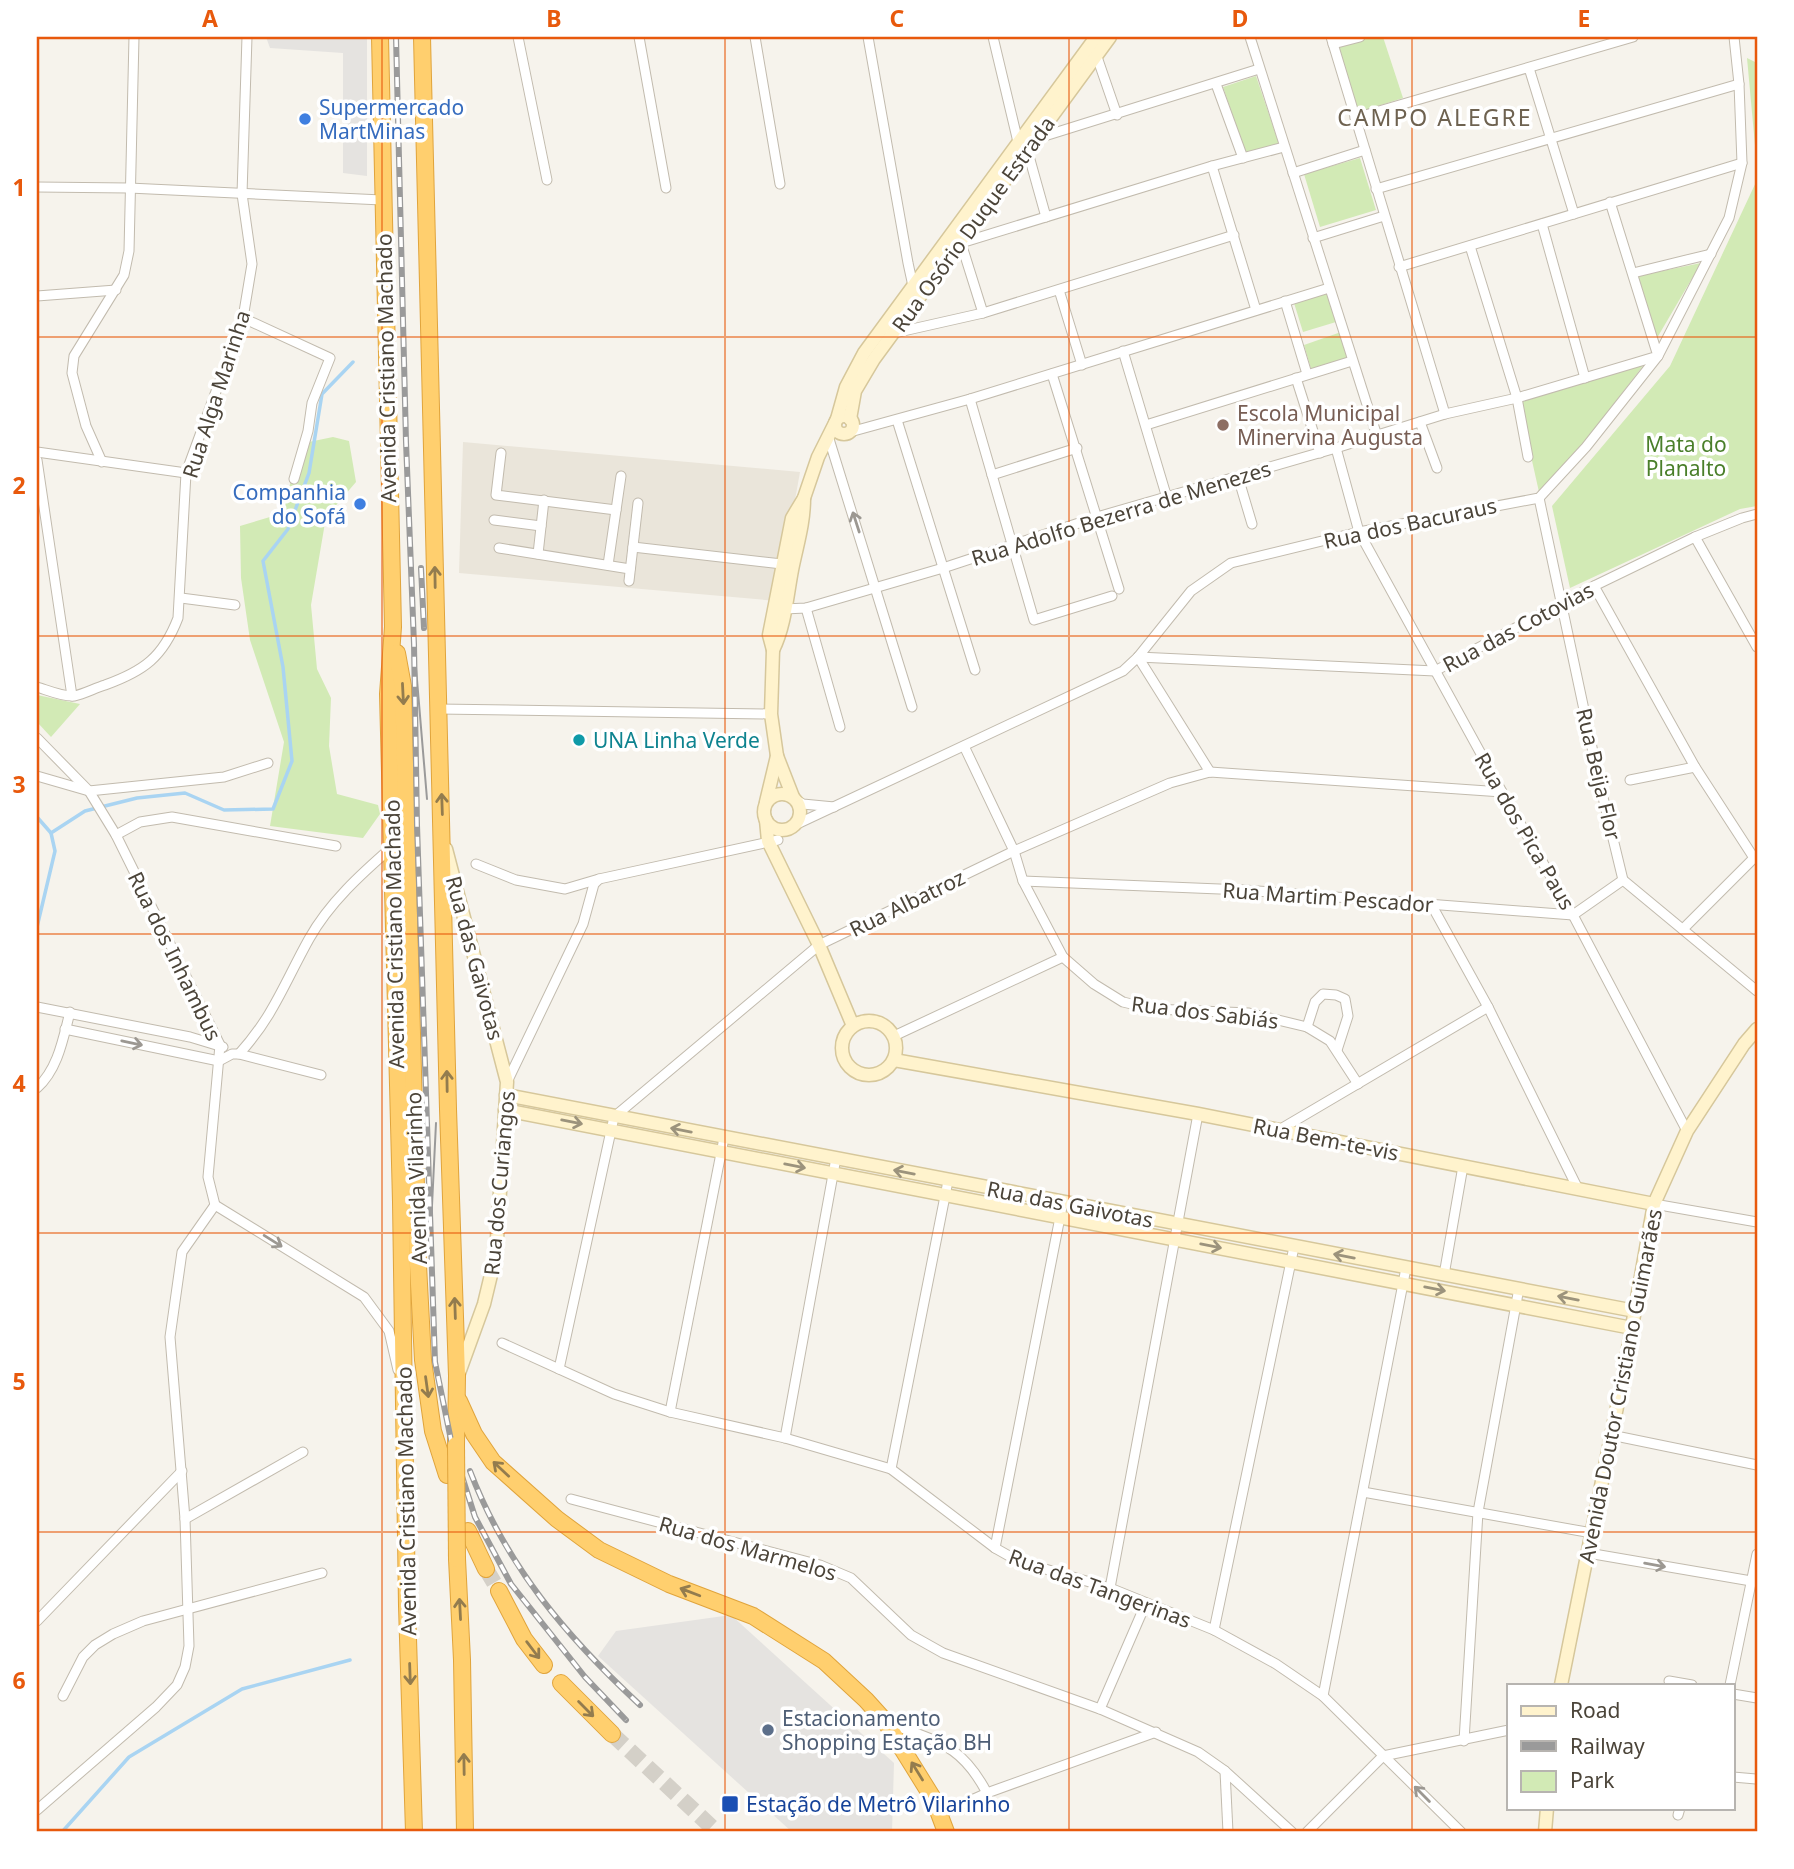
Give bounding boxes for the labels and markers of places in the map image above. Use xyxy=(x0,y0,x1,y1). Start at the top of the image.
place label: Supermercado MartMinas xyxy=(319,93,464,145)
marker: Supermercado MartMinas xyxy=(297,111,313,127)
place label: Escola Municipal Minervina Augusta xyxy=(1237,399,1423,451)
marker: Escola Municipal Minervina Augusta xyxy=(1215,417,1231,433)
place label: Companhia do Sofá xyxy=(233,478,346,530)
marker: Companhia do Sofá xyxy=(352,496,368,512)
place label: UNA Linha Verde xyxy=(593,726,760,754)
marker: UNA Linha Verde xyxy=(571,732,587,748)
place label: Estacionamento Shopping Estação BH xyxy=(782,1704,992,1756)
marker: Estacionamento Shopping Estação BH xyxy=(760,1722,776,1738)
place label: Estação de Metrô Vilarinho xyxy=(746,1790,1010,1818)
marker: Estação de Metrô Vilarinho xyxy=(720,1794,740,1814)

